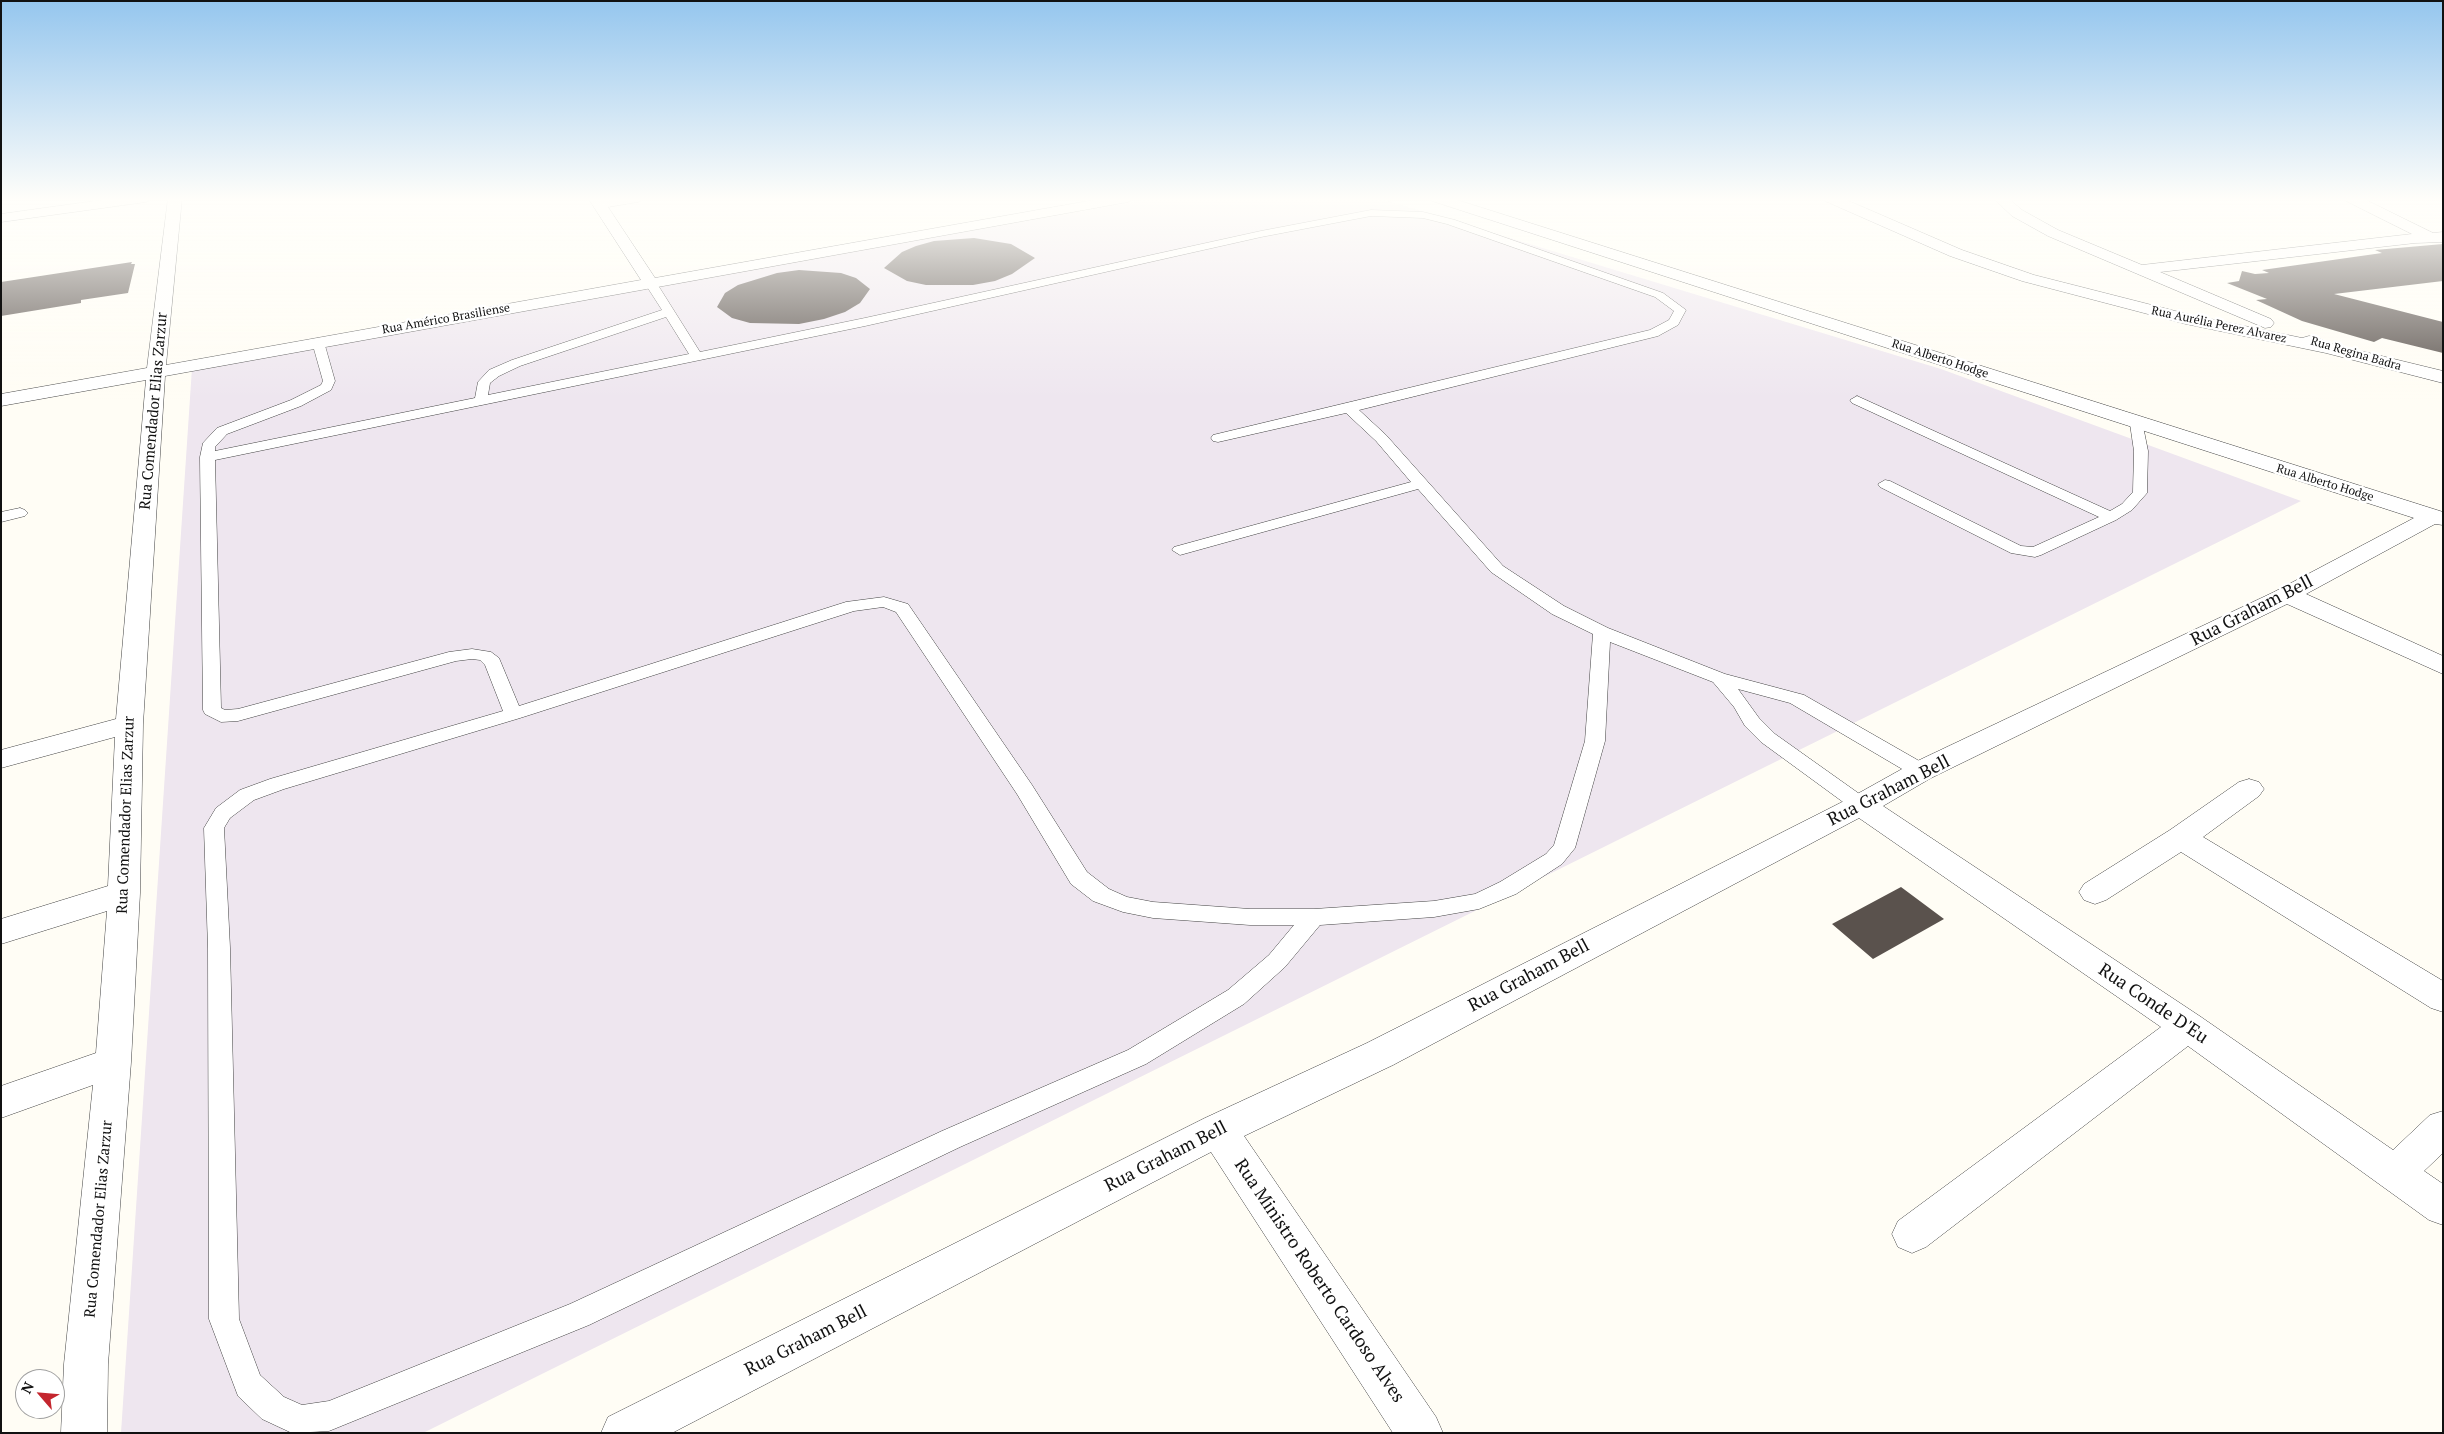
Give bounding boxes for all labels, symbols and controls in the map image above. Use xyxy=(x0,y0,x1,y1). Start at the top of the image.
street label: Rua Américo Brasiliense xyxy=(381,301,511,337)
street label: Rua Aurélia Perez Alvarez xyxy=(2150,304,2288,346)
street label: Rua Comendador Elias Zarzur xyxy=(136,312,172,510)
street label: Rua Regina Badra xyxy=(2309,334,2403,374)
street label: Rua Alberto Hodge xyxy=(1890,337,1990,381)
street label: Rua Alberto Hodge xyxy=(2275,461,2375,505)
street label: Rua Graham Bell xyxy=(2187,571,2317,651)
street label: Rua Comendador Elias Zarzur xyxy=(114,716,138,914)
street label: Rua Graham Bell xyxy=(1824,751,1954,831)
street label: Rua Graham Bell xyxy=(1465,935,1593,1017)
street label: Rua Conde D'Eu xyxy=(2094,959,2212,1049)
street label: Rua Graham Bell xyxy=(1101,1117,1231,1197)
street label: Rua Comendador Elias Zarzur xyxy=(81,1120,117,1318)
street label: Rua Ministro Roberto Cardoso Alves xyxy=(1229,1155,1409,1407)
street label: Rua Graham Bell xyxy=(741,1301,871,1381)
north arrow xyxy=(15,1369,65,1419)
text: N xyxy=(16,1378,38,1396)

